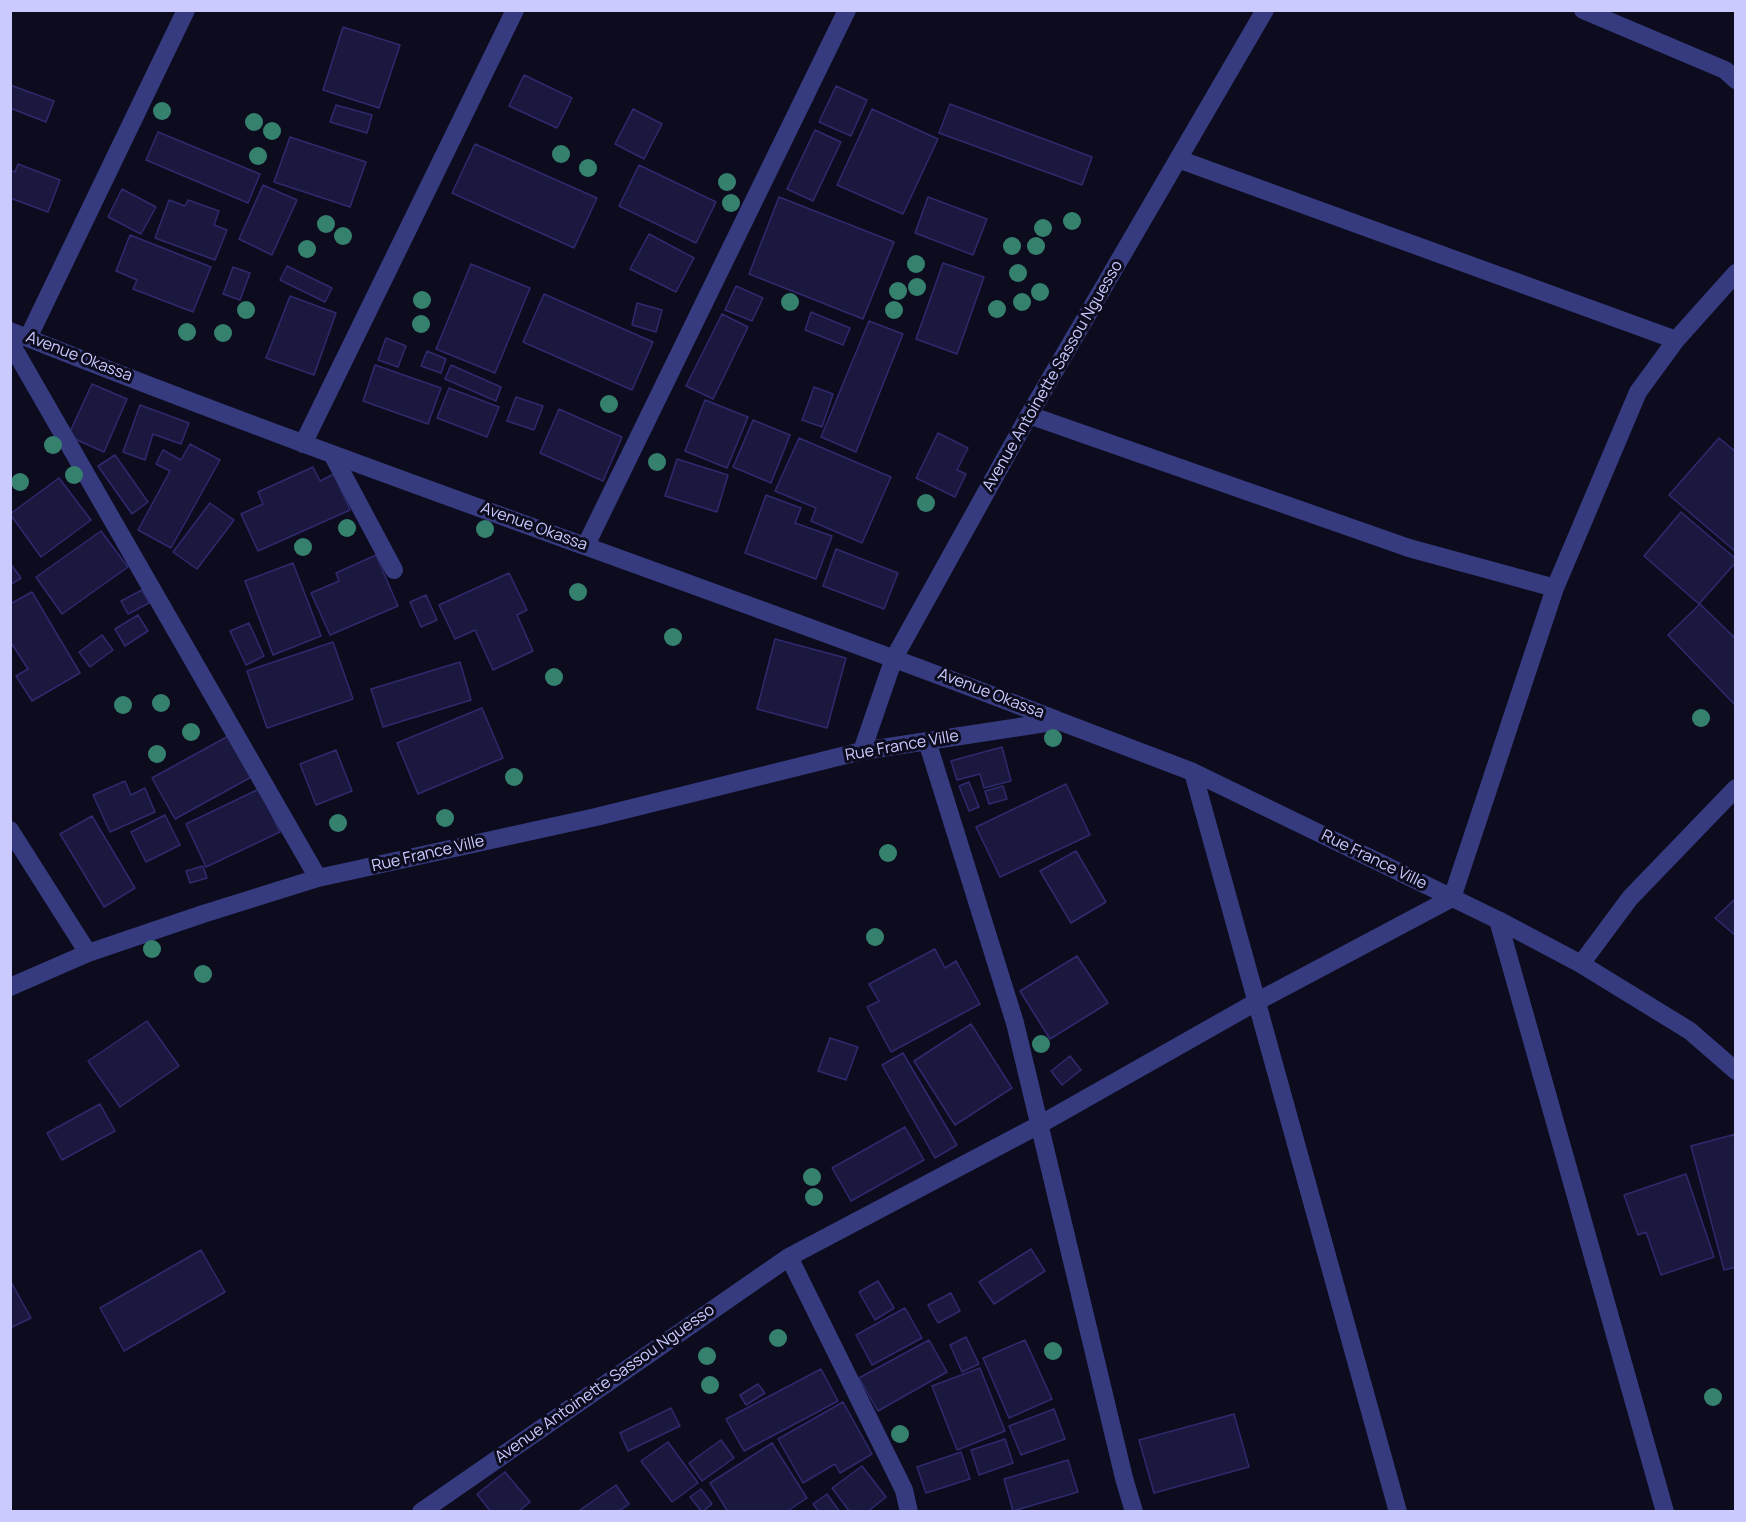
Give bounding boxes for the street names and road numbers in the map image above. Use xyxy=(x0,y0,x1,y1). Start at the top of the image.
street label: Avenue Antoinette Sassou Nguesso xyxy=(979,257,1127,495)
street label: Avenue Okassa xyxy=(23,328,135,386)
street label: Avenue Okassa xyxy=(478,499,590,555)
street label: Avenue Okassa xyxy=(935,665,1047,723)
street label: Rue France Ville xyxy=(844,727,960,765)
street label: Rue France Ville xyxy=(1318,826,1430,894)
street label: Rue France Ville xyxy=(370,832,486,876)
street label: Avenue Antoinette Sassou Nguesso xyxy=(492,1301,718,1467)

